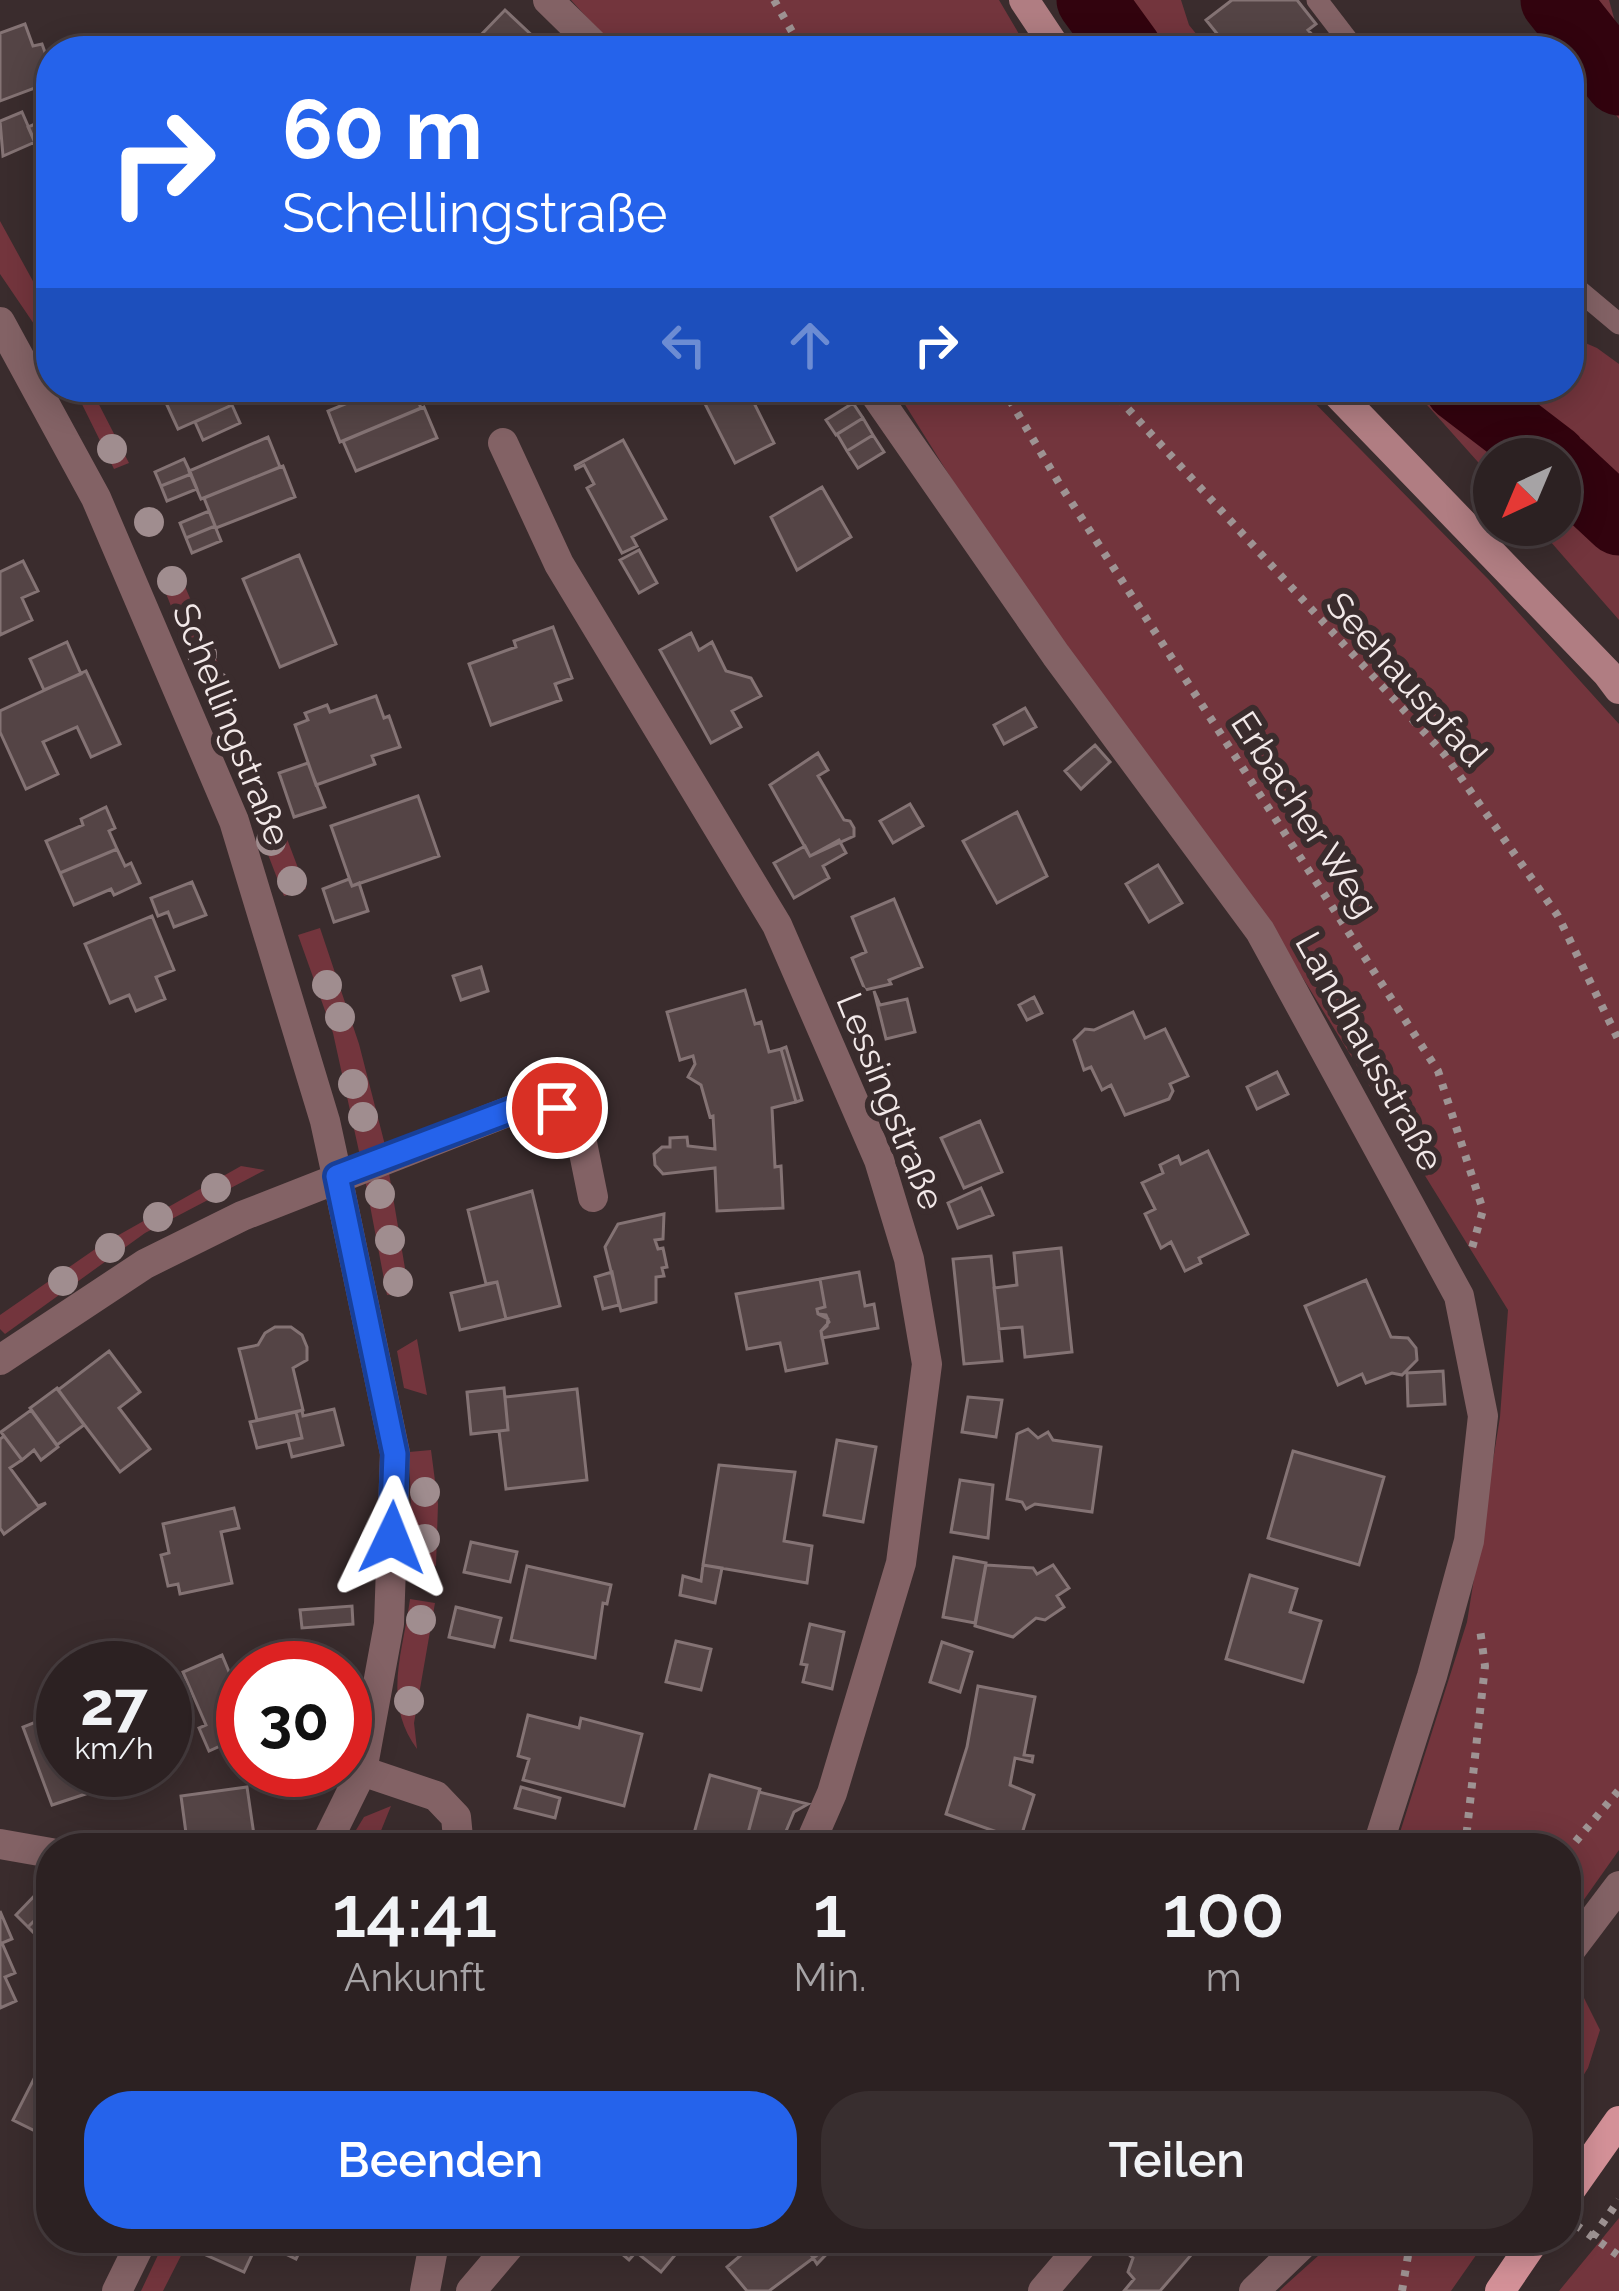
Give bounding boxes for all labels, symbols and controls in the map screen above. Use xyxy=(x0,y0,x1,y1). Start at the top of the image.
text: 60 m xyxy=(282,80,483,179)
icon: right xyxy=(84,84,240,240)
text: Schellingstraße xyxy=(282,181,668,245)
icon: left xyxy=(651,312,717,378)
icon: ahead xyxy=(777,312,843,378)
icon: right xyxy=(903,312,969,378)
north arrow xyxy=(1473,438,1581,546)
map controls xyxy=(1473,438,1581,546)
street label: Seehauspfad xyxy=(1318,583,1496,775)
street label: Schellingstraße xyxy=(164,597,300,851)
street label: Erbacher Weg xyxy=(1223,703,1387,925)
street label: Landhausstraße xyxy=(1287,925,1453,1177)
street label: Lessingstraße xyxy=(828,986,954,1216)
pin xyxy=(506,1057,608,1159)
icon: arrive xyxy=(524,1075,590,1141)
position arrow xyxy=(329,1475,455,1601)
speed limit sign: 30 xyxy=(216,1641,372,1797)
text: 27 xyxy=(80,1669,148,1739)
text: km/h xyxy=(74,1731,154,1766)
text: 14:41 xyxy=(332,1869,497,1954)
text: 1 xyxy=(813,1869,847,1954)
text: 100 xyxy=(1162,1869,1285,1954)
text: Ankunft xyxy=(344,1954,485,2000)
text: Min. xyxy=(793,1954,866,2000)
text: m xyxy=(1206,1954,1242,2000)
button: Beenden xyxy=(84,2091,797,2229)
button: Teilen xyxy=(821,2091,1533,2229)

